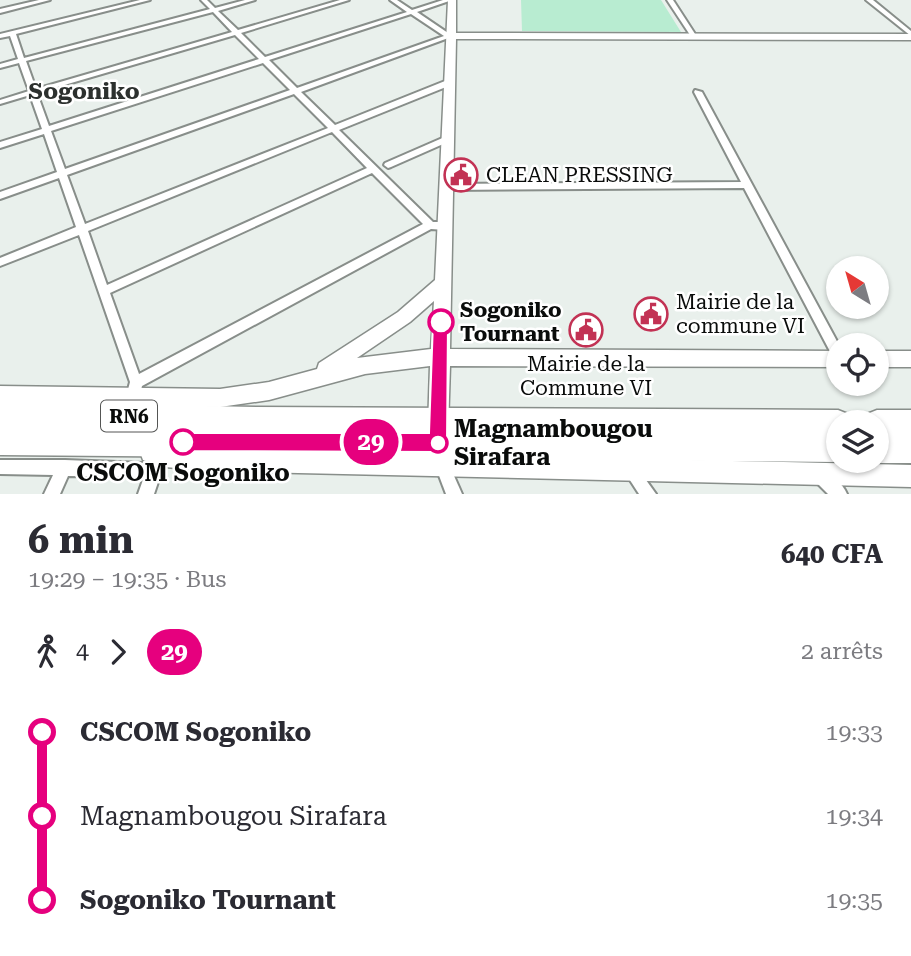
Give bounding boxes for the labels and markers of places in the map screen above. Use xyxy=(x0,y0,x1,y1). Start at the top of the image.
public building icon: CLEAN PRESSING xyxy=(442,156,480,194)
place label: CLEAN PRESSING xyxy=(486,163,673,187)
place label: Mairie de la commune VI xyxy=(676,290,805,338)
public building icon: Mairie de la commune VI xyxy=(632,295,670,333)
place label: Sogoniko Tournant xyxy=(460,298,562,346)
marker: Sogoniko Tournant xyxy=(428,309,454,335)
public building icon: Mairie de la Commune VI xyxy=(567,311,605,349)
place label: Mairie de la Commune VI xyxy=(520,352,652,400)
place label: Magnambougou Sirafara xyxy=(454,415,653,471)
marker: CSCOM Sogoniko xyxy=(170,429,196,455)
marker: Magnambougou Sirafara xyxy=(428,433,448,453)
place label: CSCOM Sogoniko xyxy=(76,459,290,487)

